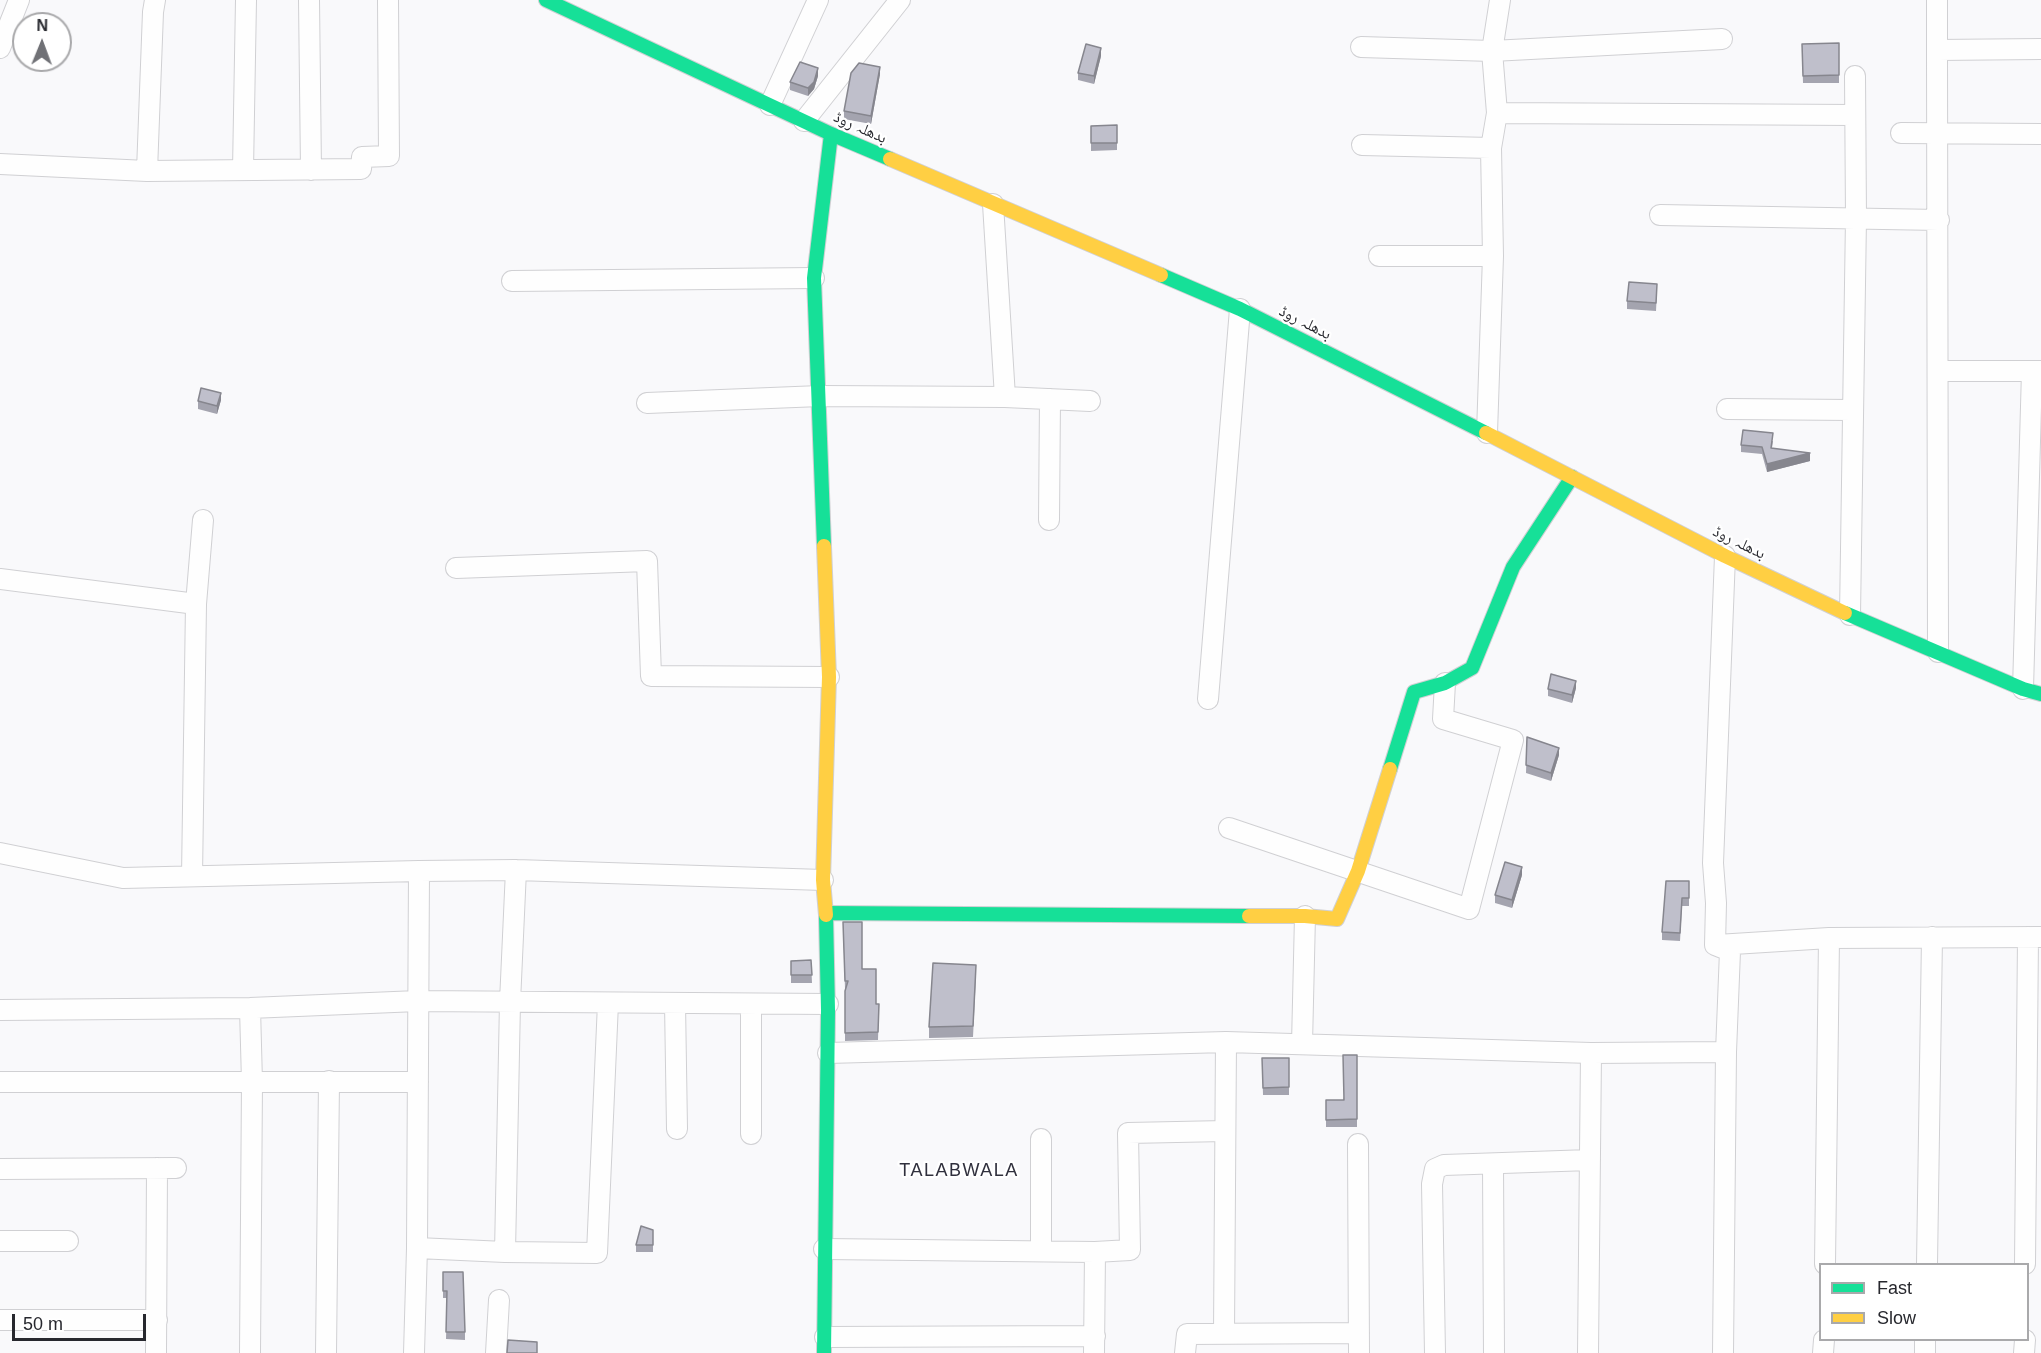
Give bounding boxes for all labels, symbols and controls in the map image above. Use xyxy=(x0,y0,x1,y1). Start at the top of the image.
north arrow xyxy=(12,12,72,72)
text: N xyxy=(36,17,48,34)
street label: بدھلہ روڈ xyxy=(830,108,890,148)
street label: بدھلہ روڈ xyxy=(1276,302,1334,344)
street label: بدھلہ روڈ xyxy=(1710,522,1768,564)
district label: TALABWALA xyxy=(899,1160,1019,1182)
legend xyxy=(1819,1263,2029,1341)
text: Fast xyxy=(1877,1278,1912,1298)
scale bar xyxy=(15,1302,148,1340)
text: Slow xyxy=(1877,1308,1916,1328)
text: 50 m xyxy=(23,1314,63,1334)

